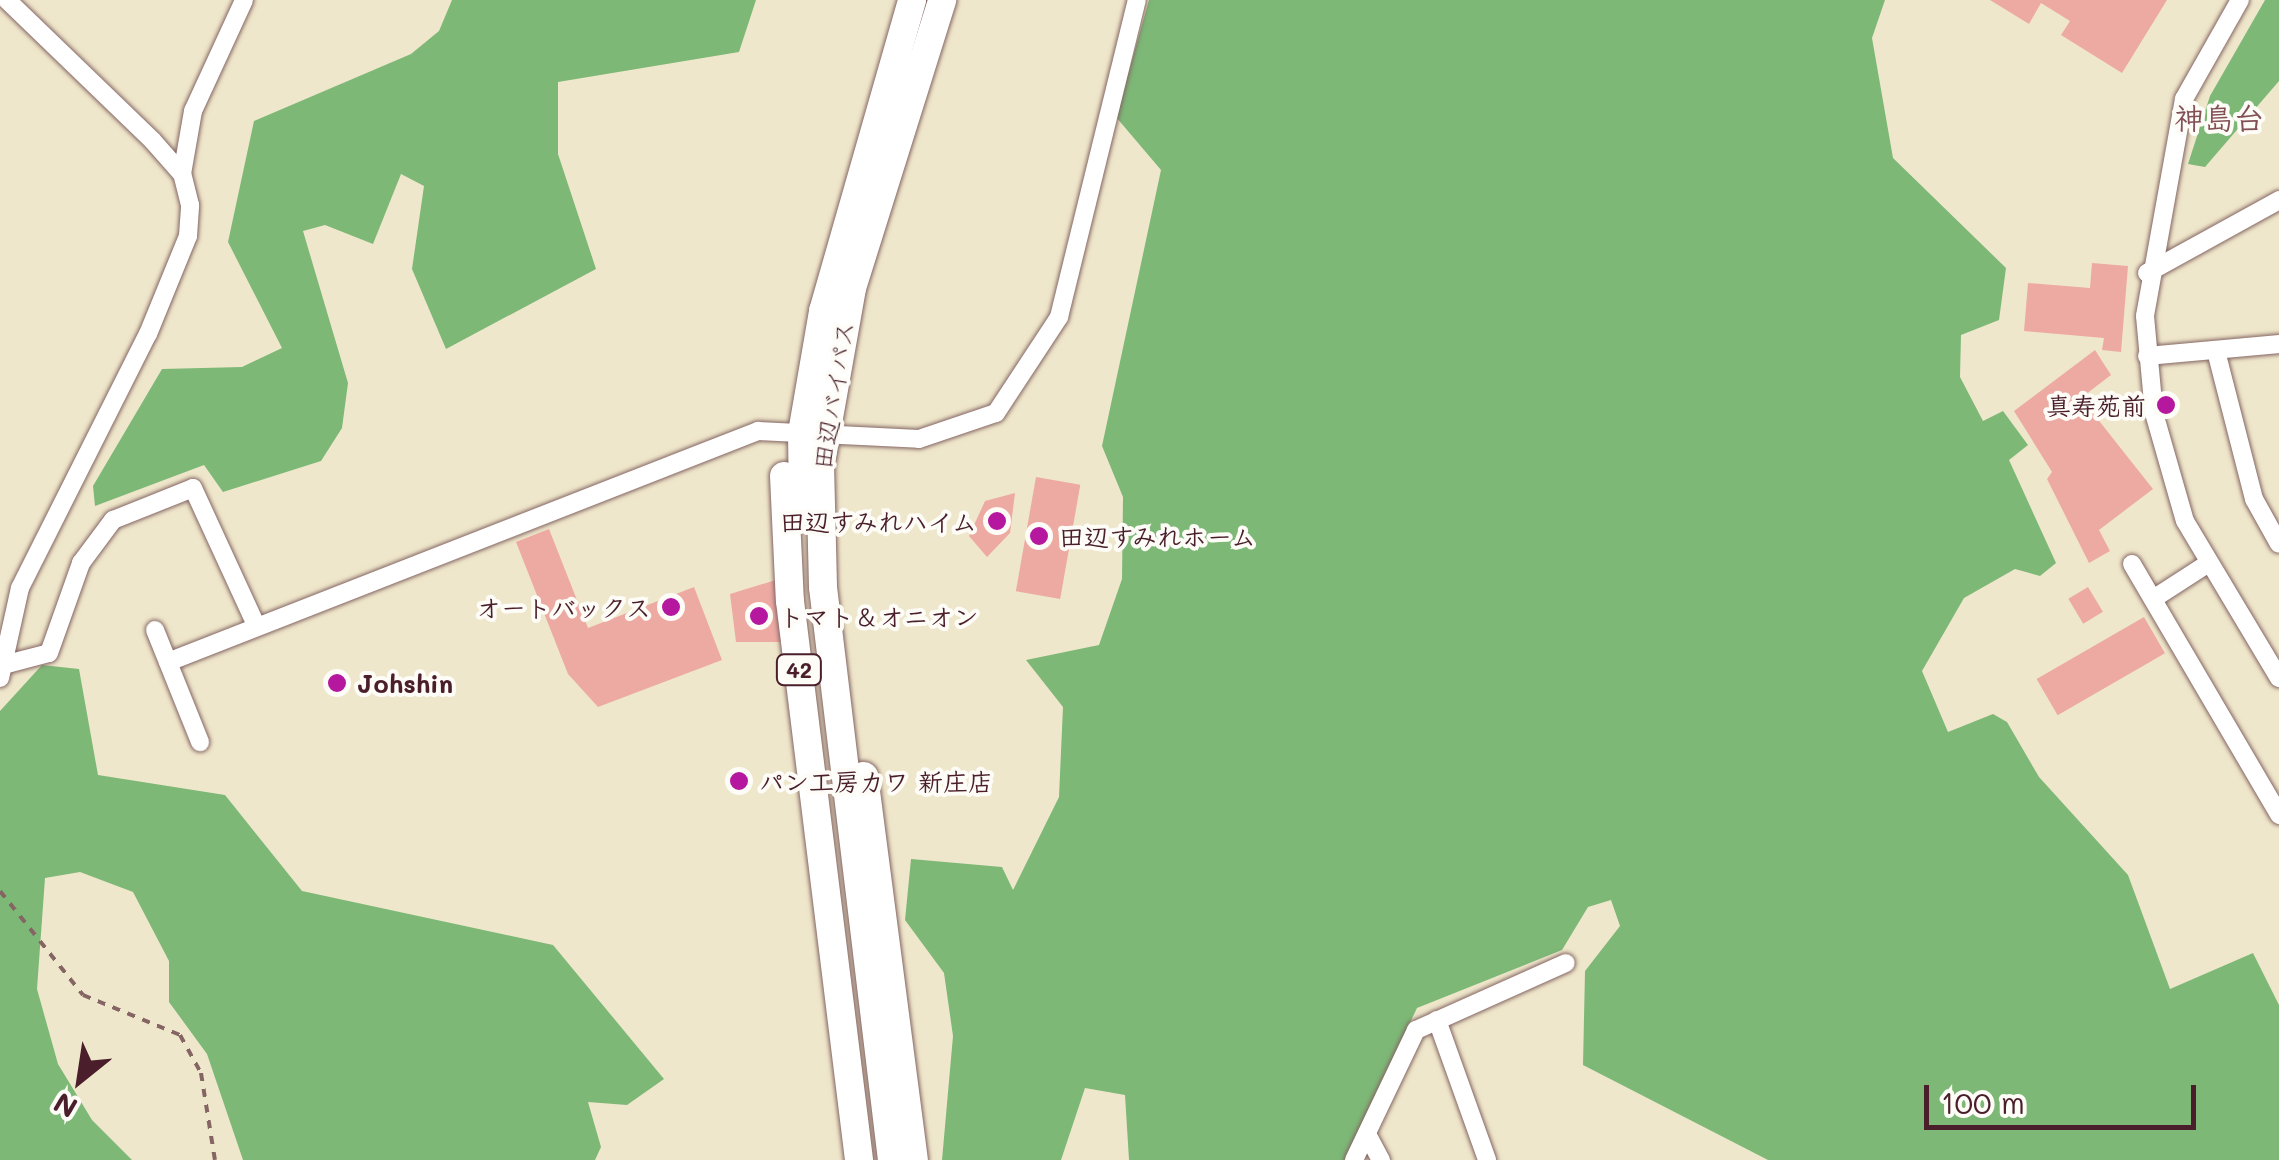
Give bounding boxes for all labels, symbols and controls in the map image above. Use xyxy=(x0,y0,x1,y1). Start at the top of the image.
district label: 神島台 xyxy=(2174,99,2264,135)
street label: 田辺バイパス xyxy=(806,319,860,471)
place label: 真寿苑前 xyxy=(2046,390,2146,420)
marker: 真寿苑前 xyxy=(2155,394,2177,416)
place label: 田辺すみれハイム xyxy=(777,506,977,536)
marker: 田辺すみれハイム xyxy=(986,510,1008,532)
place label: 田辺すみれホーム xyxy=(1059,521,1259,551)
marker: 田辺すみれホーム xyxy=(1028,525,1050,547)
place label: オートバックス xyxy=(476,592,651,622)
marker: オートバックス xyxy=(660,596,682,618)
place label: トマト＆オニオン xyxy=(779,601,979,631)
marker: トマト＆オニオン xyxy=(748,605,770,627)
road number: 42 xyxy=(774,653,824,687)
place label: Johshin xyxy=(357,668,453,698)
marker: Johshin xyxy=(326,672,348,694)
place label: パン工房カワ 新庄店 xyxy=(759,766,993,796)
marker: パン工房カワ 新庄店 xyxy=(728,770,750,792)
north arrow xyxy=(30,1030,130,1130)
scale bar xyxy=(1929,1065,2202,1127)
text: 100 m xyxy=(1941,1082,2025,1122)
text: N xyxy=(47,1085,83,1127)

